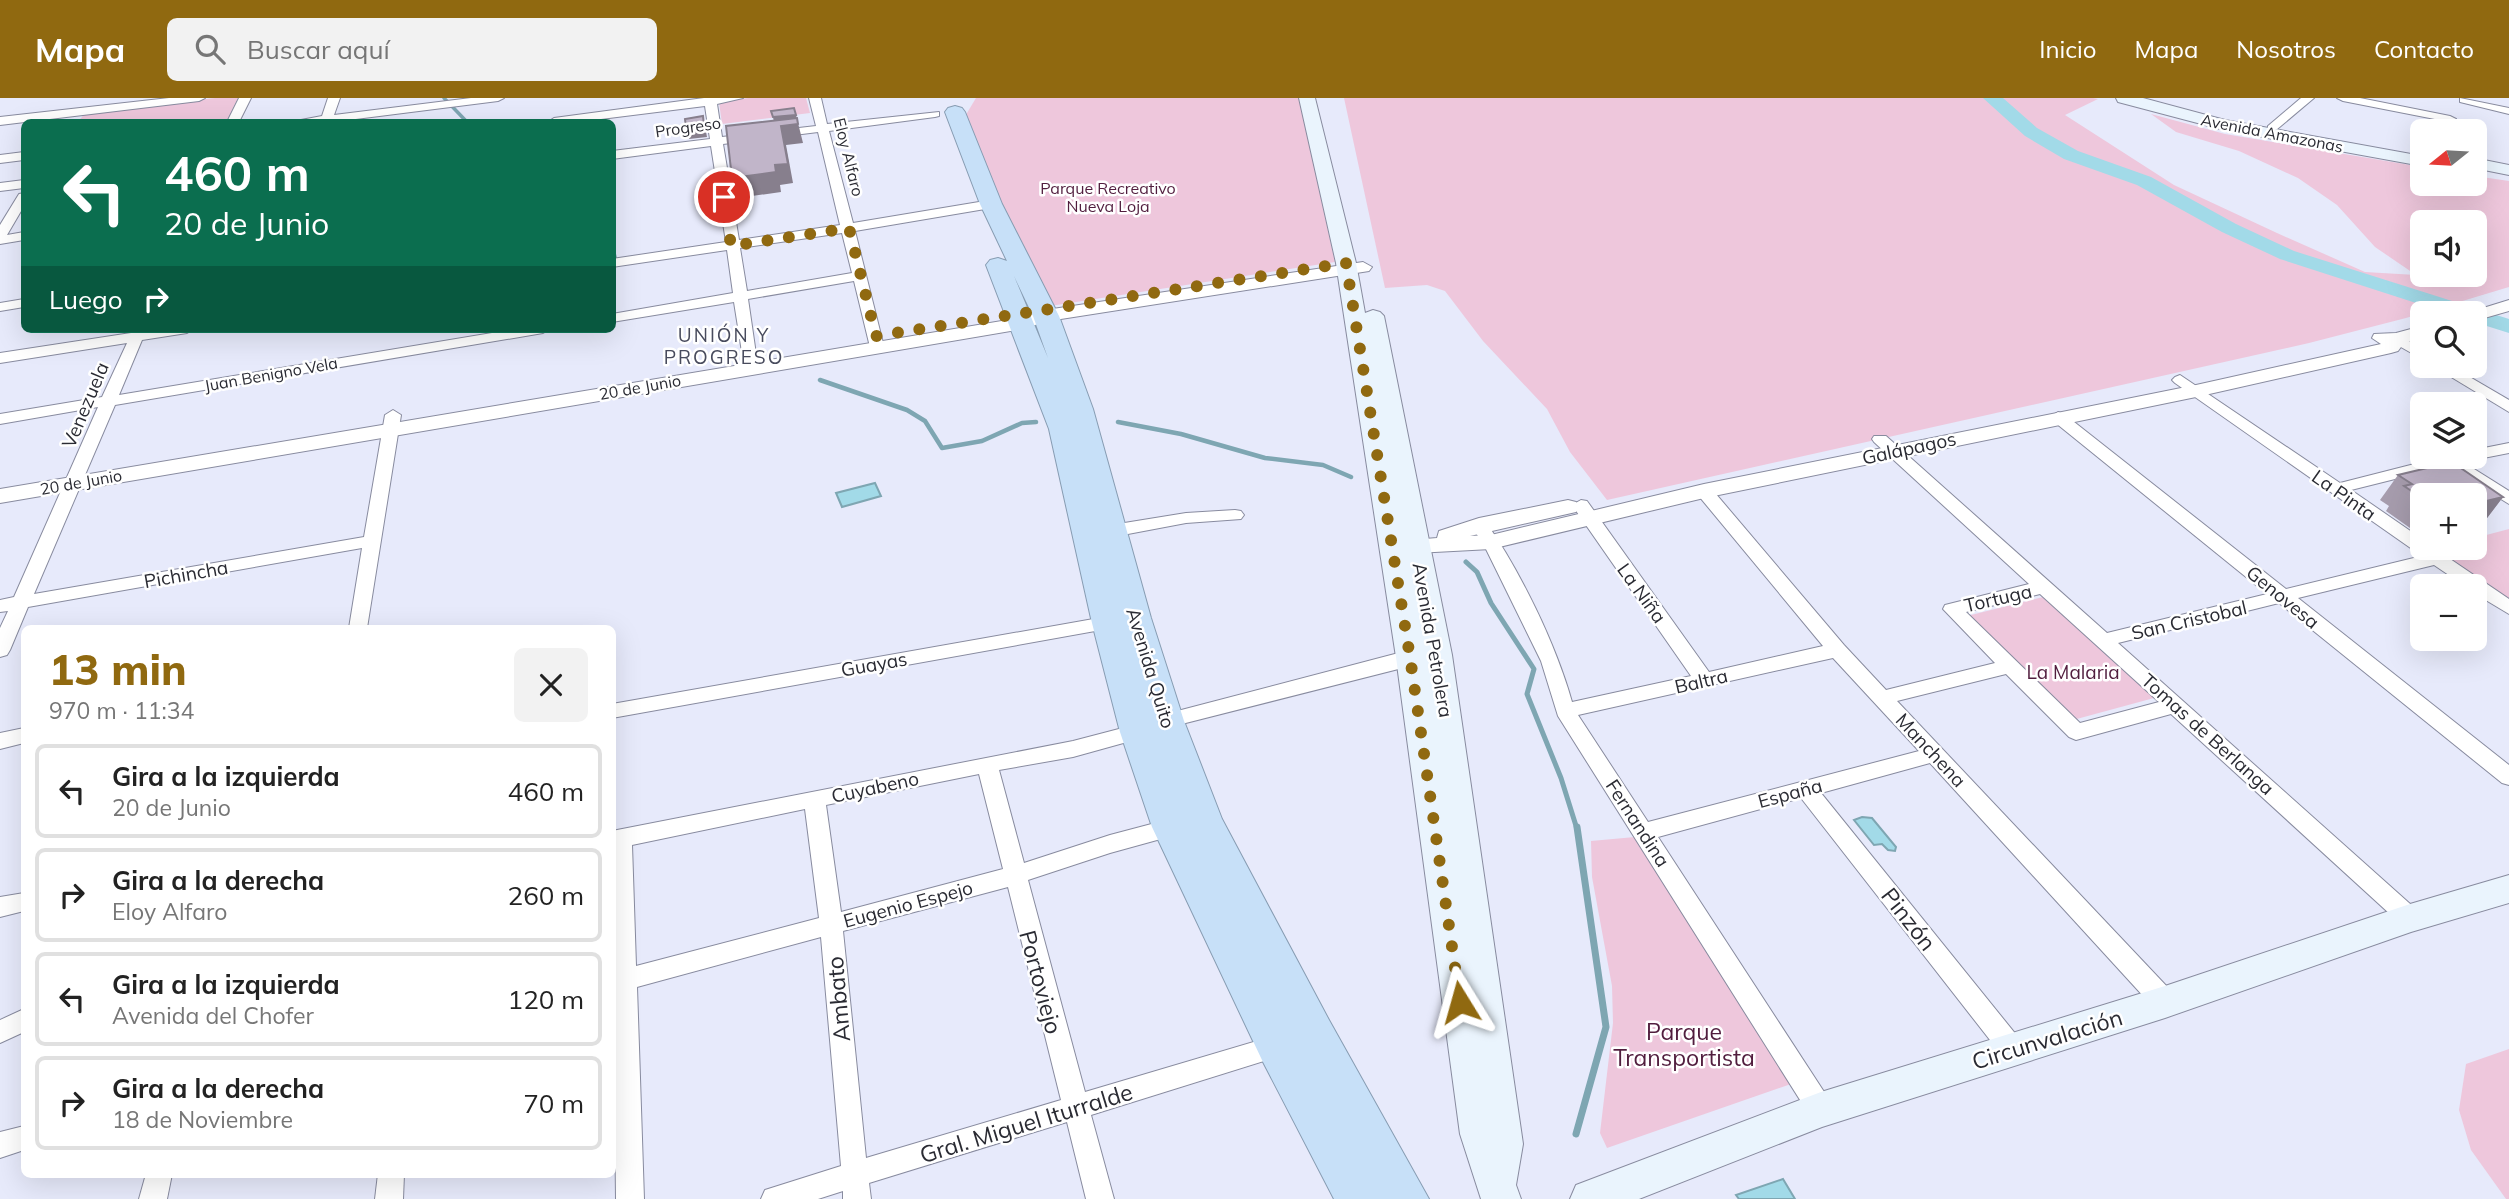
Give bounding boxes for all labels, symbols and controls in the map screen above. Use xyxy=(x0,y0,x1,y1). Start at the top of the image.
search box xyxy=(167,18,657,81)
text: Mapa xyxy=(35,29,125,70)
icon: search xyxy=(191,30,229,68)
text: Buscar aquí xyxy=(247,33,390,66)
text: Inicio xyxy=(2039,34,2096,64)
text: Mapa xyxy=(2134,34,2198,64)
text: Nosotros xyxy=(2236,34,2336,64)
text: Contacto xyxy=(2374,34,2474,64)
street label: Avenida Amazonas xyxy=(2199,109,2345,157)
street label: Progreso xyxy=(654,112,722,142)
street label: Eloy Alfaro xyxy=(830,116,868,198)
north arrow xyxy=(2410,119,2487,196)
map controls xyxy=(2410,119,2487,651)
text: 460 m xyxy=(164,142,310,203)
icon: left xyxy=(49,147,140,238)
pin xyxy=(694,167,754,227)
icon: arrive xyxy=(705,178,743,216)
park label: Parque Recreativo Nueva Loja xyxy=(1040,178,1176,216)
text: 20 de Junio xyxy=(164,203,329,243)
button: sound xyxy=(2410,210,2487,287)
icon: right xyxy=(137,280,175,318)
text: Luego xyxy=(49,283,123,316)
button: search xyxy=(2410,301,2487,378)
district label: UNIÓN Y PROGRESO xyxy=(664,323,784,369)
street label: Juan Benigno Vela xyxy=(203,352,339,396)
street label: Venezuela xyxy=(56,358,114,452)
street label: 20 de Junio xyxy=(598,370,682,404)
button: layers xyxy=(2410,392,2487,469)
street label: Galápagos xyxy=(1860,426,1958,470)
street label: La Pinta xyxy=(2307,464,2381,526)
street label: 20 de Junio xyxy=(39,465,123,499)
button: + xyxy=(2410,483,2487,560)
street label: Pichincha xyxy=(142,555,230,593)
street label: La Niña xyxy=(1612,558,1672,628)
street label: Genovesa xyxy=(2242,560,2324,634)
street label: Avenida Petrolera xyxy=(1408,561,1458,719)
button: − xyxy=(2410,574,2487,651)
street label: Tortuga xyxy=(1962,579,2034,617)
street label: San Cristobal xyxy=(2129,595,2249,645)
street label: Avenida Quito xyxy=(1121,605,1181,731)
text: 13 min xyxy=(49,643,187,696)
street label: Guayas xyxy=(839,646,909,682)
button: close xyxy=(514,648,588,722)
park label: La Malaria xyxy=(2026,660,2120,684)
street label: Baltra xyxy=(1672,663,1730,699)
street label: Tomas de Berlanga xyxy=(2137,668,2279,800)
text: 970 m · 11:34 xyxy=(49,696,194,725)
street label: Manchena xyxy=(1891,708,1971,792)
text: Gira a la izquierda xyxy=(112,760,340,793)
street label: Cuyabeno xyxy=(829,766,921,808)
icon: left xyxy=(53,772,91,810)
street label: España xyxy=(1755,773,1825,813)
text: 460 m xyxy=(508,775,584,808)
street label: Fernandina xyxy=(1601,775,1675,871)
text: 20 de Junio xyxy=(112,793,231,822)
text: Gira a la derecha xyxy=(112,864,324,897)
street label: Eugenio Espejo xyxy=(841,875,975,933)
icon: right xyxy=(53,876,91,914)
text: 260 m xyxy=(508,879,584,912)
street label: Pinzón xyxy=(1875,882,1943,956)
text: Eloy Alfaro xyxy=(112,897,227,926)
street label: Portoviejo xyxy=(1013,927,1069,1037)
street label: Ambato xyxy=(820,955,856,1043)
position arrow xyxy=(1423,965,1497,1039)
text: Gira a la izquierda xyxy=(112,968,340,1001)
icon: left xyxy=(53,980,91,1018)
text: 120 m xyxy=(508,983,584,1016)
text: Avenida del Chofer xyxy=(112,1001,314,1030)
street label: Circunvalación xyxy=(1968,1002,2126,1076)
park label: Parque Transportista xyxy=(1613,1017,1755,1072)
text: Gira a la derecha xyxy=(112,1072,324,1105)
street label: Gral. Miguel Iturralde xyxy=(916,1077,1136,1169)
icon: right xyxy=(53,1084,91,1122)
text: 70 m xyxy=(523,1087,584,1120)
text: 18 de Noviembre xyxy=(112,1105,293,1134)

